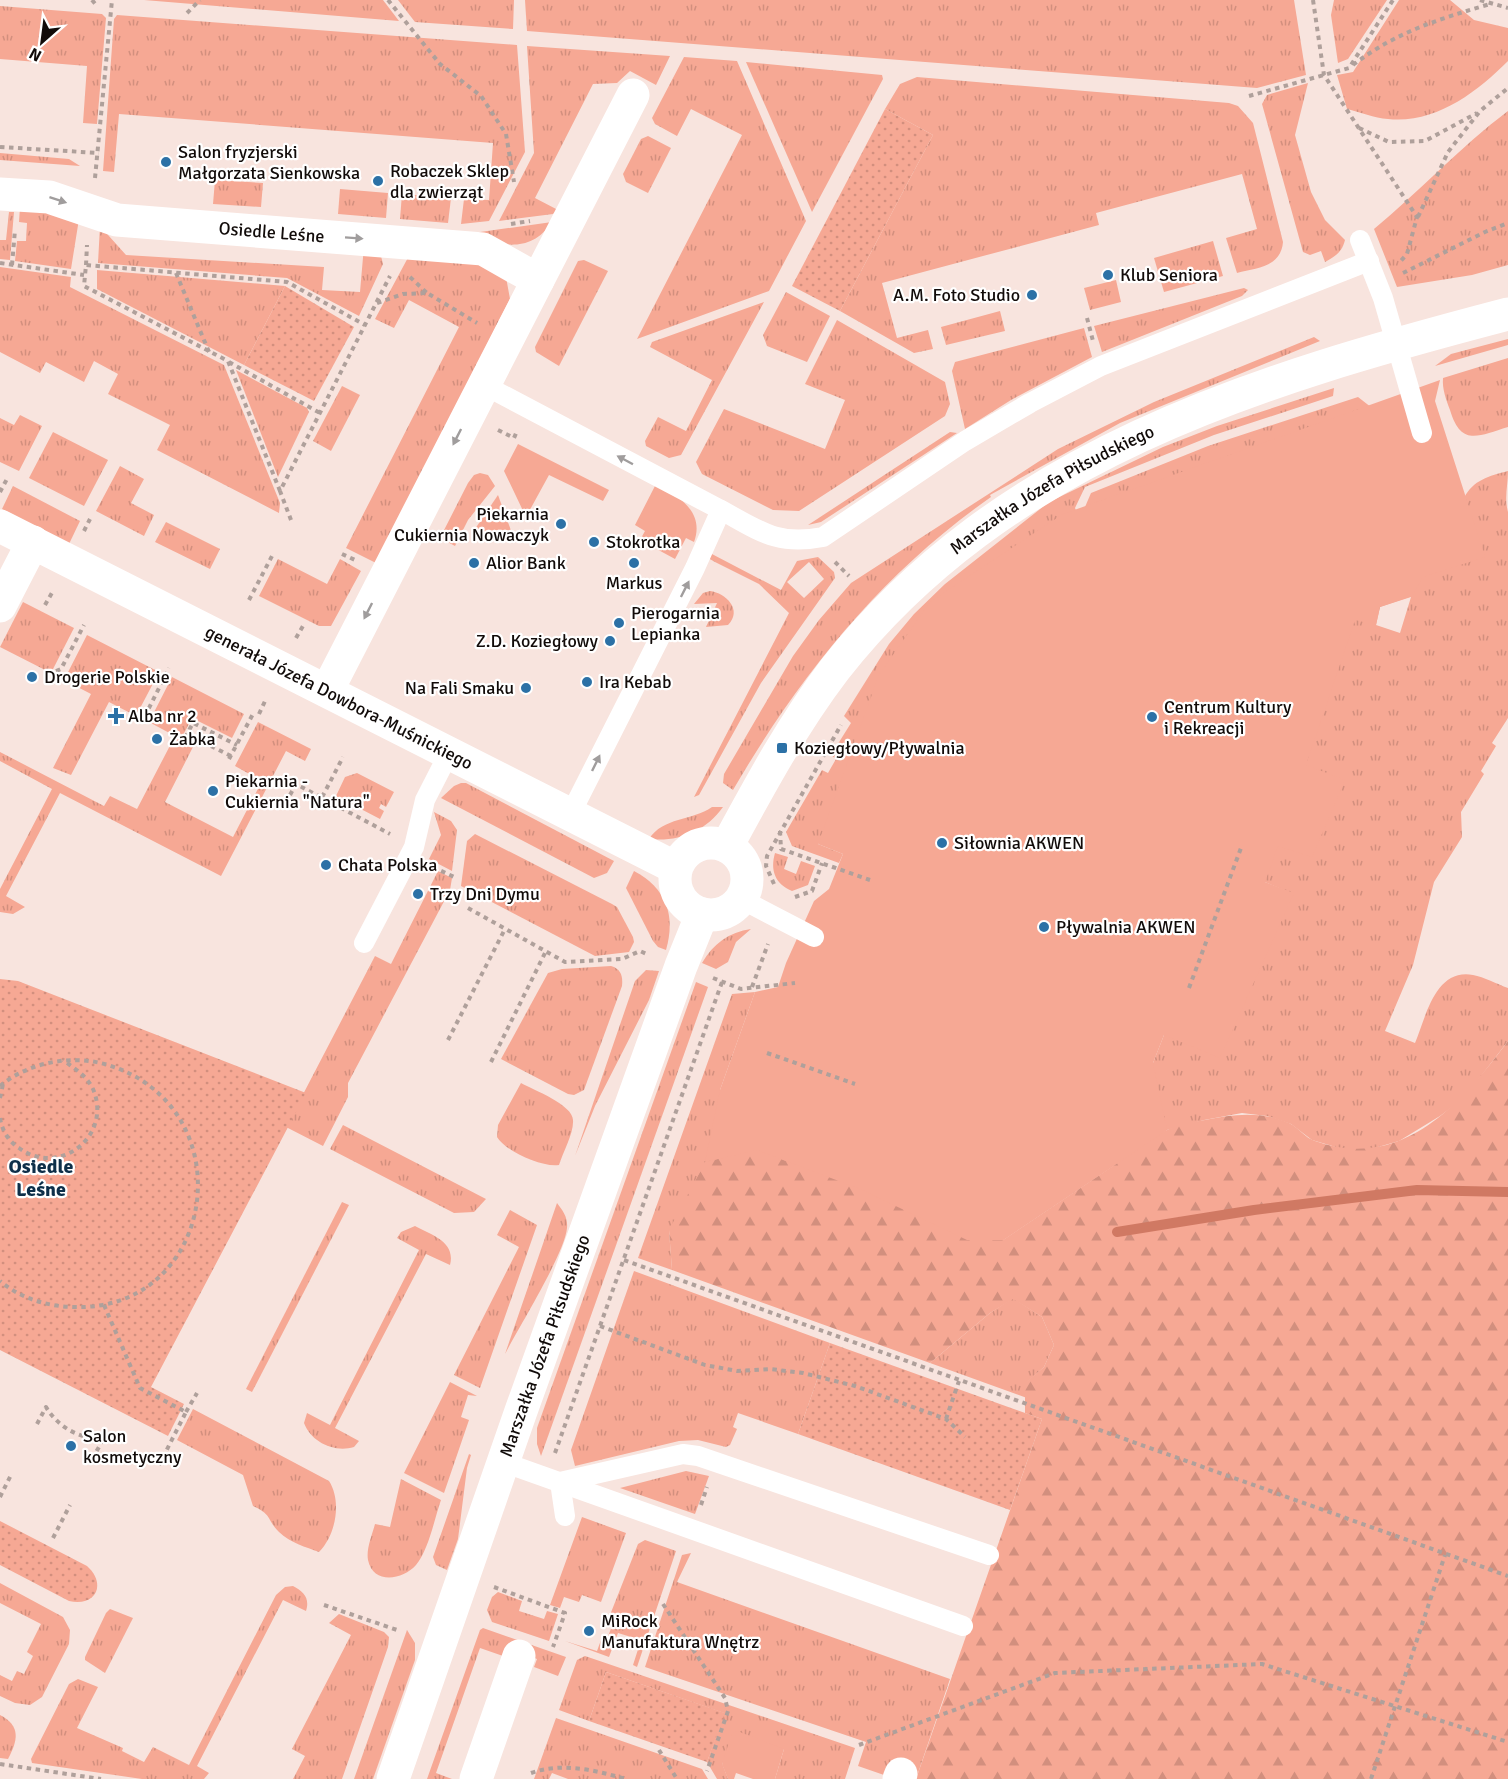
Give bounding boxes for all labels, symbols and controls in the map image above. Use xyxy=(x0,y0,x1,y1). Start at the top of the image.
north arrow xyxy=(12,12,72,72)
text: N xyxy=(26,43,45,66)
place label: Salon fryzjerski Małgorzata Sienkowska xyxy=(178,141,360,184)
marker: Salon fryzjerski Małgorzata Sienkowska xyxy=(159,155,173,169)
place label: Robaczek Sklep dla zwierząt xyxy=(390,160,509,203)
marker: Robaczek Sklep dla zwierząt xyxy=(371,174,385,188)
one-way arrow xyxy=(49,196,67,205)
street label: Osiedle Leśne xyxy=(218,217,325,247)
one-way arrow xyxy=(344,233,363,243)
place label: Klub Seniora xyxy=(1120,264,1218,286)
marker: Klub Seniora xyxy=(1101,268,1115,282)
place label: A.M. Foto Studio xyxy=(893,284,1020,306)
marker: A.M. Foto Studio xyxy=(1025,288,1039,302)
street label: Marszałka Józefa Piłsudskiego xyxy=(946,420,1158,559)
one-way arrow xyxy=(452,429,462,446)
one-way arrow xyxy=(616,455,633,465)
place label: Piekarnia Cukiernia Nowaczyk xyxy=(394,503,549,546)
marker: Piekarnia Cukiernia Nowaczyk xyxy=(554,517,568,531)
place label: Stokrotka xyxy=(606,531,680,553)
marker: Stokrotka xyxy=(587,535,601,549)
place label: Alior Bank xyxy=(486,552,566,574)
marker: Alior Bank xyxy=(467,556,481,570)
marker: Markus xyxy=(627,556,641,570)
place label: Markus xyxy=(606,572,662,594)
one-way arrow xyxy=(680,580,690,597)
one-way arrow xyxy=(363,602,373,620)
place label: Pierogarnia Lepianka xyxy=(631,602,720,645)
marker: Pierogarnia Lepianka xyxy=(612,616,626,630)
street label: generała Józefa Dowbora-Muśnickiego xyxy=(202,621,477,774)
place label: Z.D. Koziegłowy xyxy=(476,630,599,652)
marker: Z.D. Koziegłowy xyxy=(603,634,617,648)
place label: Drogerie Polskie xyxy=(44,666,170,688)
marker: Drogerie Polskie xyxy=(25,670,39,684)
place label: Ira Kebab xyxy=(599,671,671,693)
marker: Ira Kebab xyxy=(580,675,594,689)
place label: Na Fali Smaku xyxy=(405,677,514,699)
marker: Na Fali Smaku xyxy=(519,681,533,695)
place label: Centrum Kultury i Rekreacji xyxy=(1164,696,1292,739)
place label: Alba nr 2 xyxy=(128,705,197,727)
marker: Alba nr 2 xyxy=(109,709,123,723)
marker: Centrum Kultury i Rekreacji xyxy=(1145,710,1159,724)
place label: Żabka xyxy=(169,728,216,750)
marker: Żabka xyxy=(150,732,164,746)
place label: Koziegłowy/Pływalnia xyxy=(794,737,965,759)
marker: Koziegłowy/Pływalnia xyxy=(775,741,789,755)
one-way arrow xyxy=(592,754,601,771)
place label: Piekarnia - Cukiernia "Natura" xyxy=(225,770,370,813)
marker: Piekarnia - Cukiernia "Natura" xyxy=(206,784,220,798)
place label: Siłownia AKWEN xyxy=(954,832,1084,854)
marker: Siłownia AKWEN xyxy=(935,836,949,850)
place label: Chata Polska xyxy=(338,854,437,876)
marker: Chata Polska xyxy=(319,858,333,872)
place label: Trzy Dni Dymu xyxy=(430,883,540,905)
marker: Trzy Dni Dymu xyxy=(411,887,425,901)
place label: Pływalnia AKWEN xyxy=(1056,916,1195,938)
marker: Pływalnia AKWEN xyxy=(1037,920,1051,934)
district label: Osiedle Leśne xyxy=(9,1154,74,1202)
street label: Marszałka Józefa Piłsudskiego xyxy=(495,1232,595,1460)
place label: Salon kosmetyczny xyxy=(83,1425,182,1468)
marker: Salon kosmetyczny xyxy=(64,1439,78,1453)
place label: MiRock Manufaktura Wnętrz xyxy=(601,1610,759,1653)
marker: MiRock Manufaktura Wnętrz xyxy=(582,1624,596,1638)

